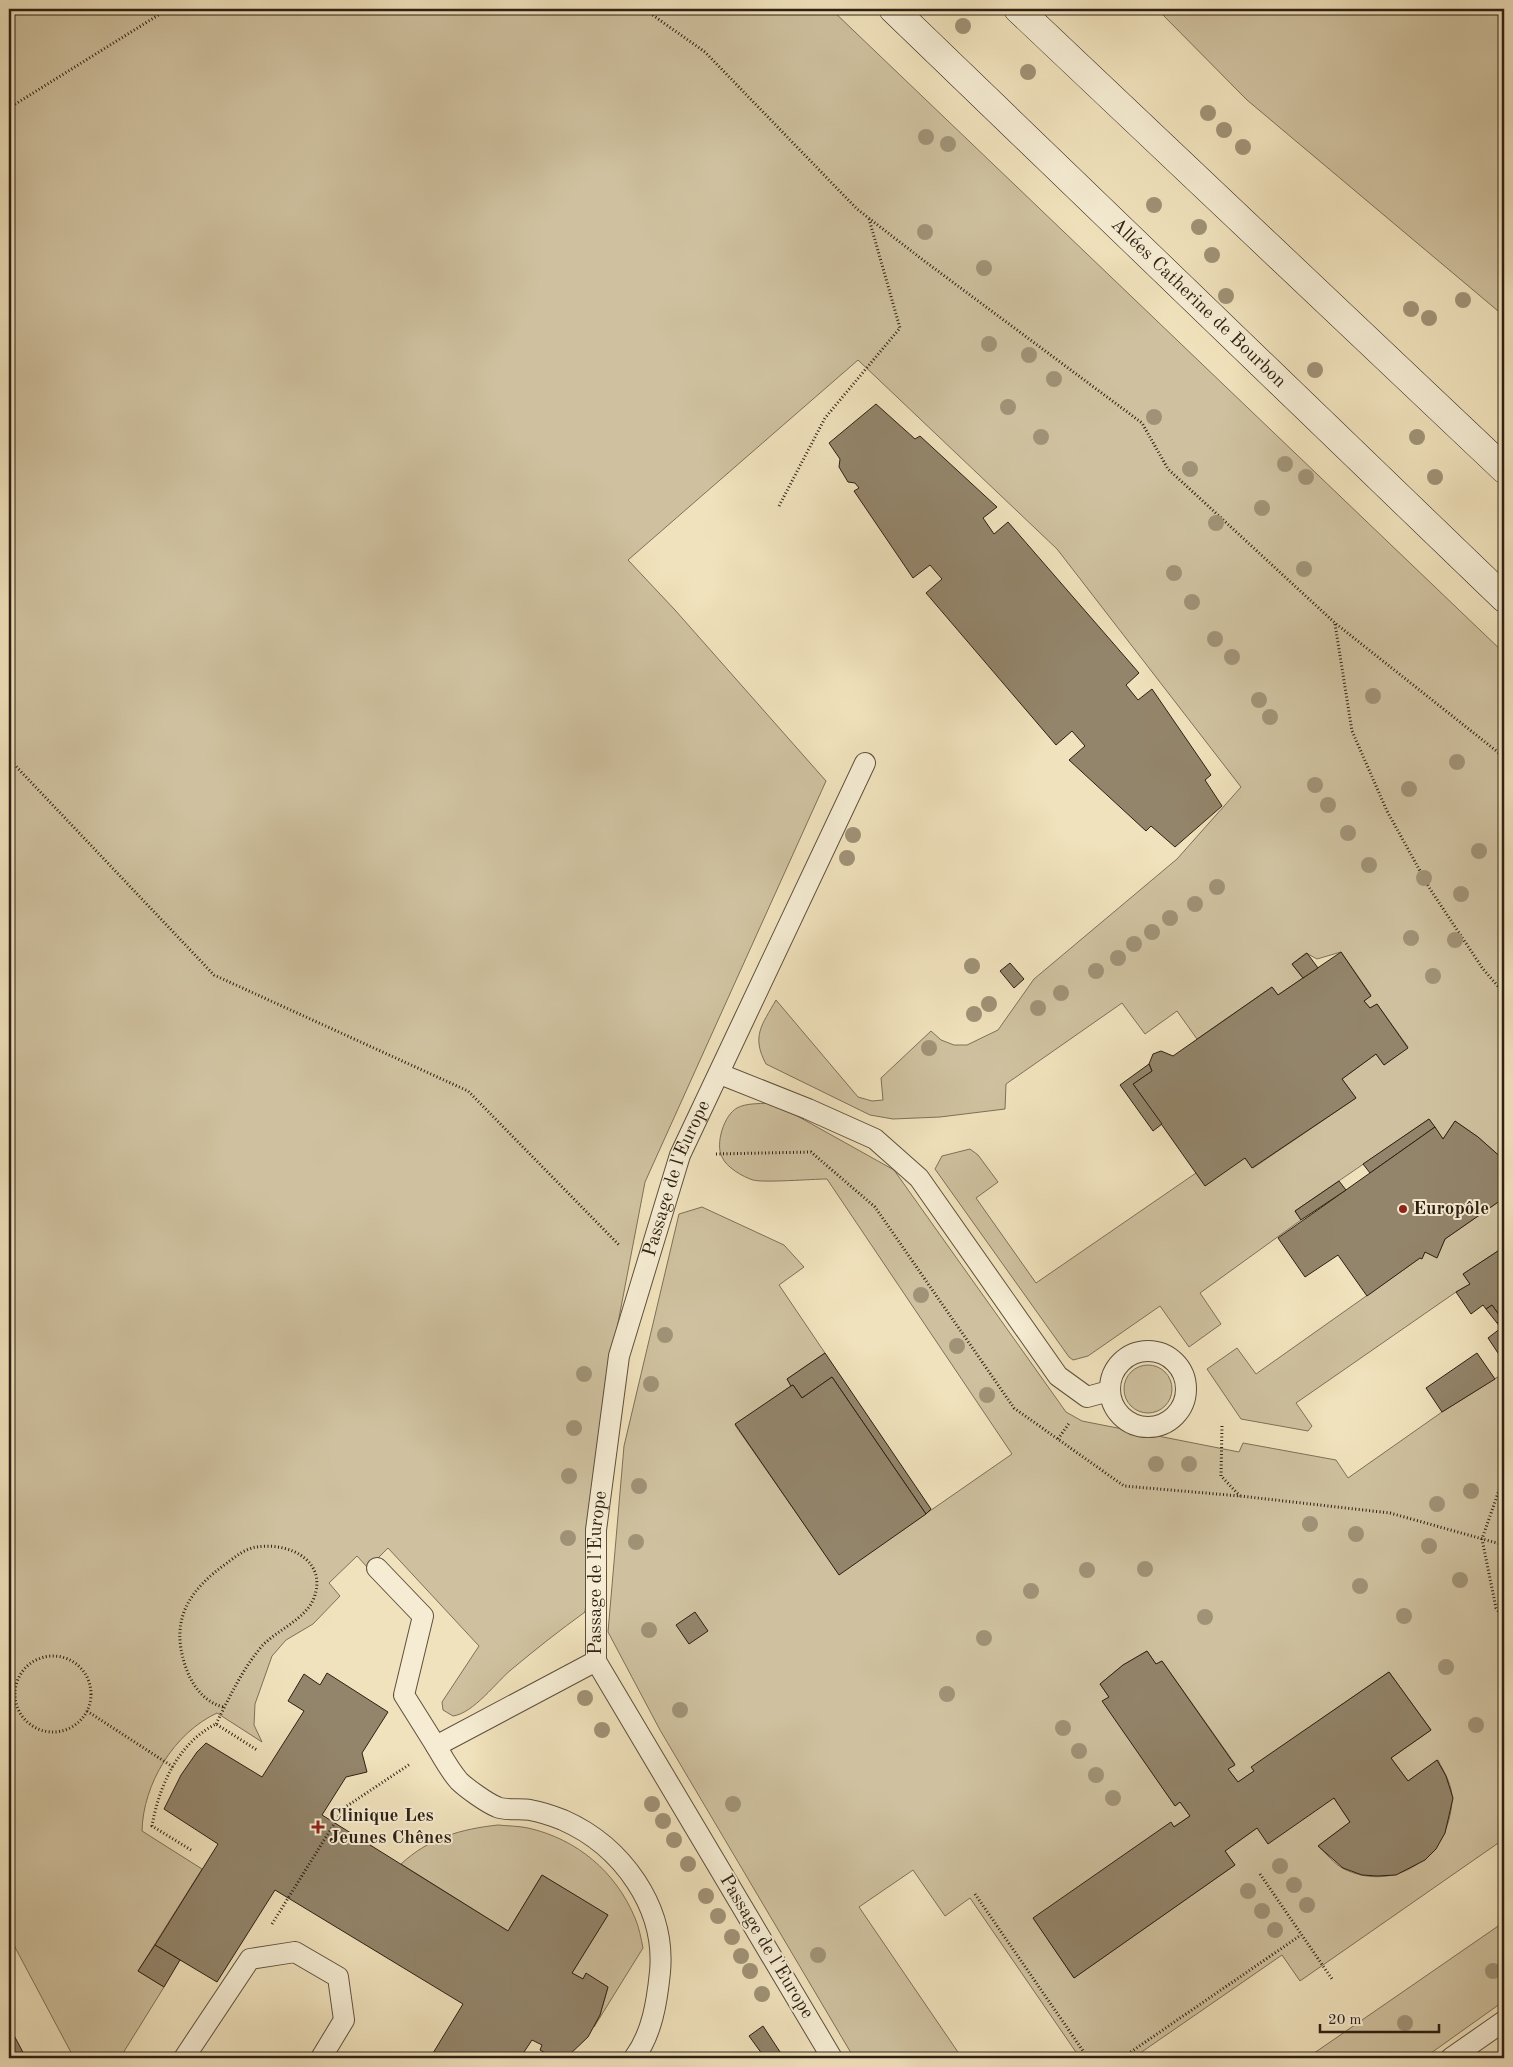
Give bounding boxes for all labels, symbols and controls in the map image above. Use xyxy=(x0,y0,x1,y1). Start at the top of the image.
street label: Allées Catherine de Bourbon xyxy=(1107,215,1289,392)
street label: Passage de l'Europe xyxy=(640,1098,714,1259)
place label: Europôle xyxy=(1413,1200,1489,1219)
marker: Europôle xyxy=(1397,1203,1409,1215)
street label: Passage de l'Europe xyxy=(587,1490,611,1655)
place label: Clinique Les Jeunes Chênes xyxy=(329,1807,452,1848)
marker: Clinique Les Jeunes Chênes xyxy=(311,1820,325,1834)
street label: Passage de l'Europe xyxy=(716,1872,816,2022)
scale bar xyxy=(1320,2002,1439,2034)
text: 20 m xyxy=(1328,2013,1362,2028)

